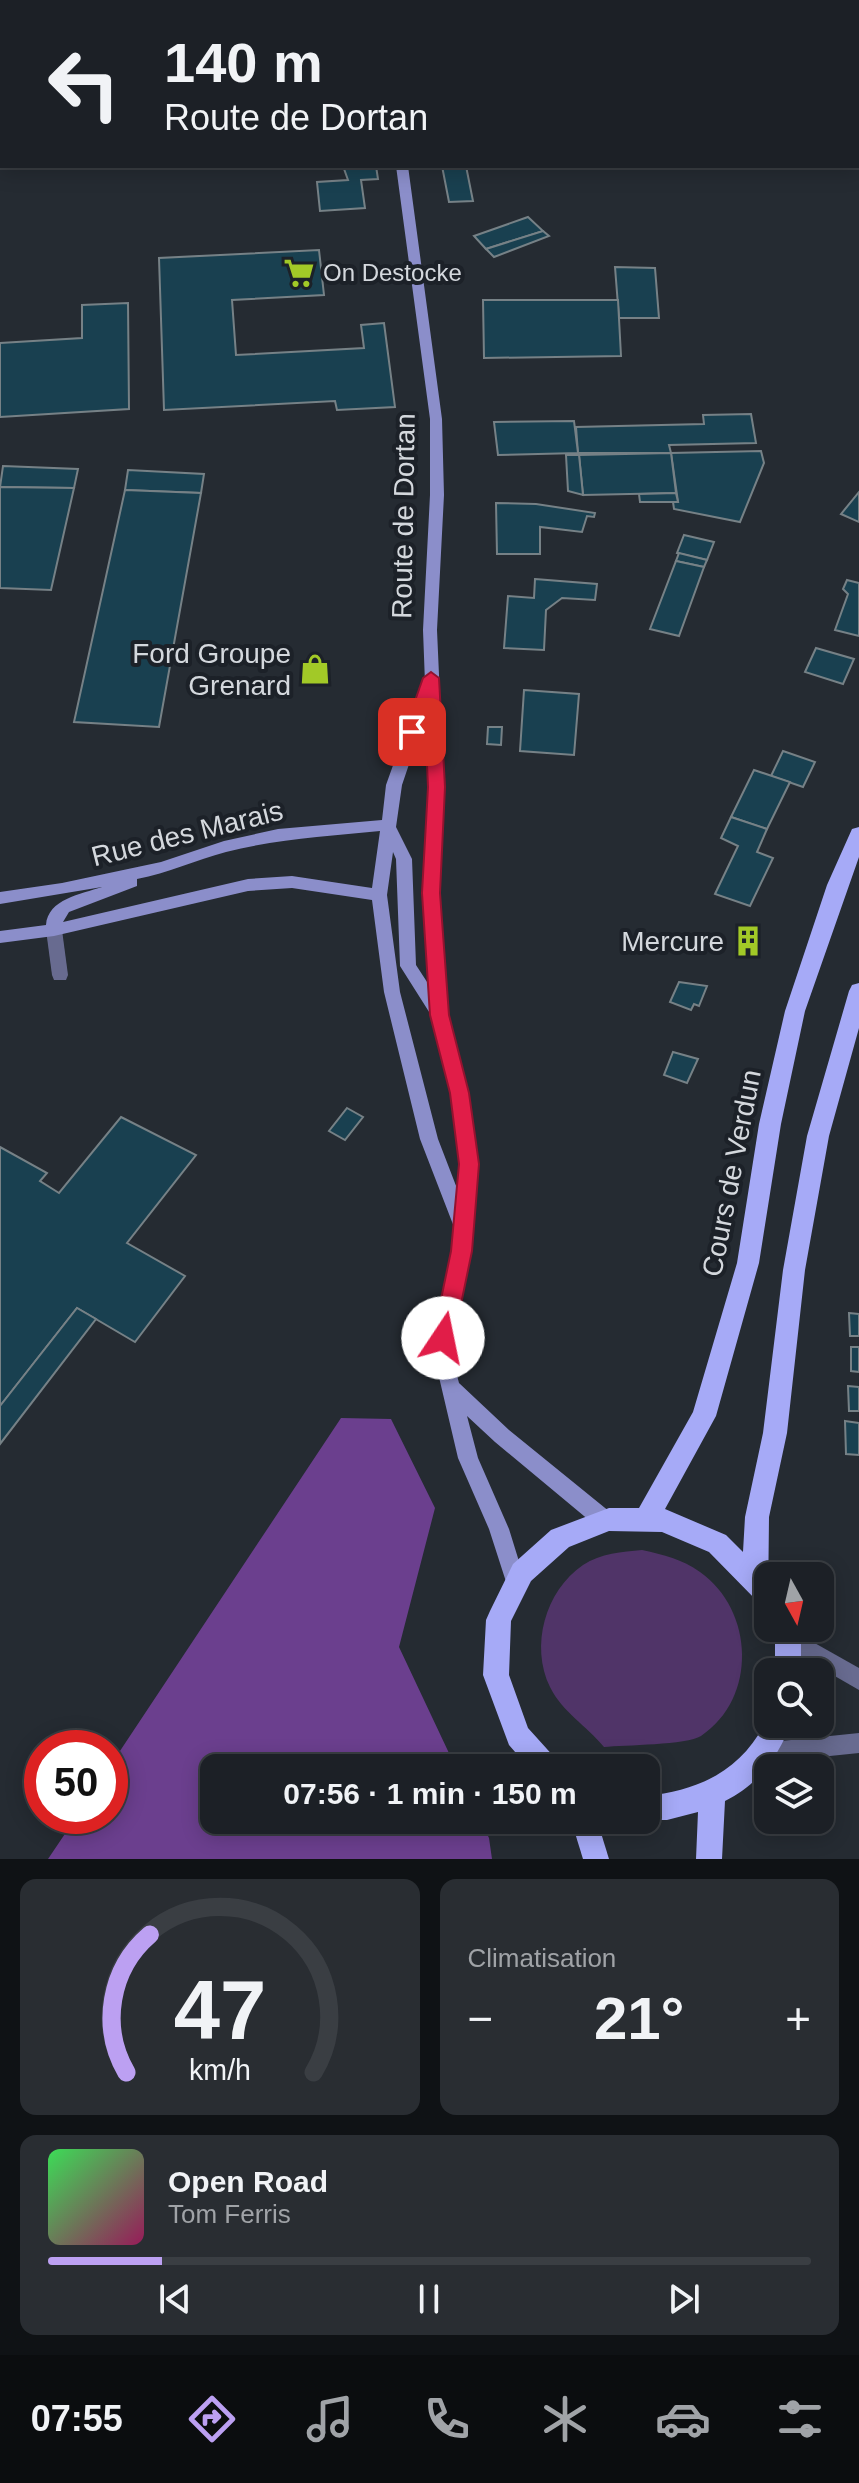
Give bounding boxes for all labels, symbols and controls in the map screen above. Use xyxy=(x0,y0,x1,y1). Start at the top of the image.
text: 140 m xyxy=(164,31,323,94)
icon: left xyxy=(32,32,136,136)
text: Route de Dortan xyxy=(164,97,428,138)
supermarket icon: On Destocke xyxy=(282,256,316,290)
place label: On Destocke xyxy=(323,259,462,286)
street label: Route de Dortan xyxy=(386,413,421,619)
place label: Ford Groupe Grenard xyxy=(132,638,291,701)
shop icon: Ford Groupe Grenard xyxy=(298,652,332,686)
pin xyxy=(378,698,446,766)
icon: arrive xyxy=(390,710,434,754)
street label: Rue des Marais xyxy=(88,795,286,872)
building icon: Mercure xyxy=(731,924,765,958)
place label: Mercure xyxy=(621,926,724,957)
street label: Cours de Verdun xyxy=(696,1067,767,1279)
position arrow xyxy=(401,1296,485,1380)
north arrow xyxy=(754,1562,834,1642)
map controls xyxy=(754,1562,834,1834)
button: search xyxy=(754,1658,834,1738)
speed limit sign: 50 xyxy=(24,1730,128,1834)
button: layers xyxy=(754,1754,834,1834)
text: 07:56 · 1 min · 150 m xyxy=(283,1777,577,1810)
text: Climatisation xyxy=(468,1943,616,1973)
text: 47 xyxy=(173,1964,266,2057)
text: 21° xyxy=(594,1985,685,2052)
text: − xyxy=(468,1994,493,2043)
text: + xyxy=(785,1994,811,2043)
text: km/h xyxy=(189,2054,251,2086)
text: Open Road xyxy=(168,2165,328,2198)
text: Tom Ferris xyxy=(168,2199,291,2229)
icon: previous xyxy=(153,2277,197,2321)
icon: pause xyxy=(407,2277,451,2321)
icon: next xyxy=(662,2277,706,2321)
icon: directions xyxy=(184,2391,240,2447)
icon: music xyxy=(302,2391,358,2447)
icon: phone xyxy=(419,2391,475,2447)
icon: climate xyxy=(537,2391,593,2447)
icon: car xyxy=(655,2391,711,2447)
icon: filters xyxy=(772,2391,828,2447)
text: 07:55 xyxy=(31,2398,123,2439)

